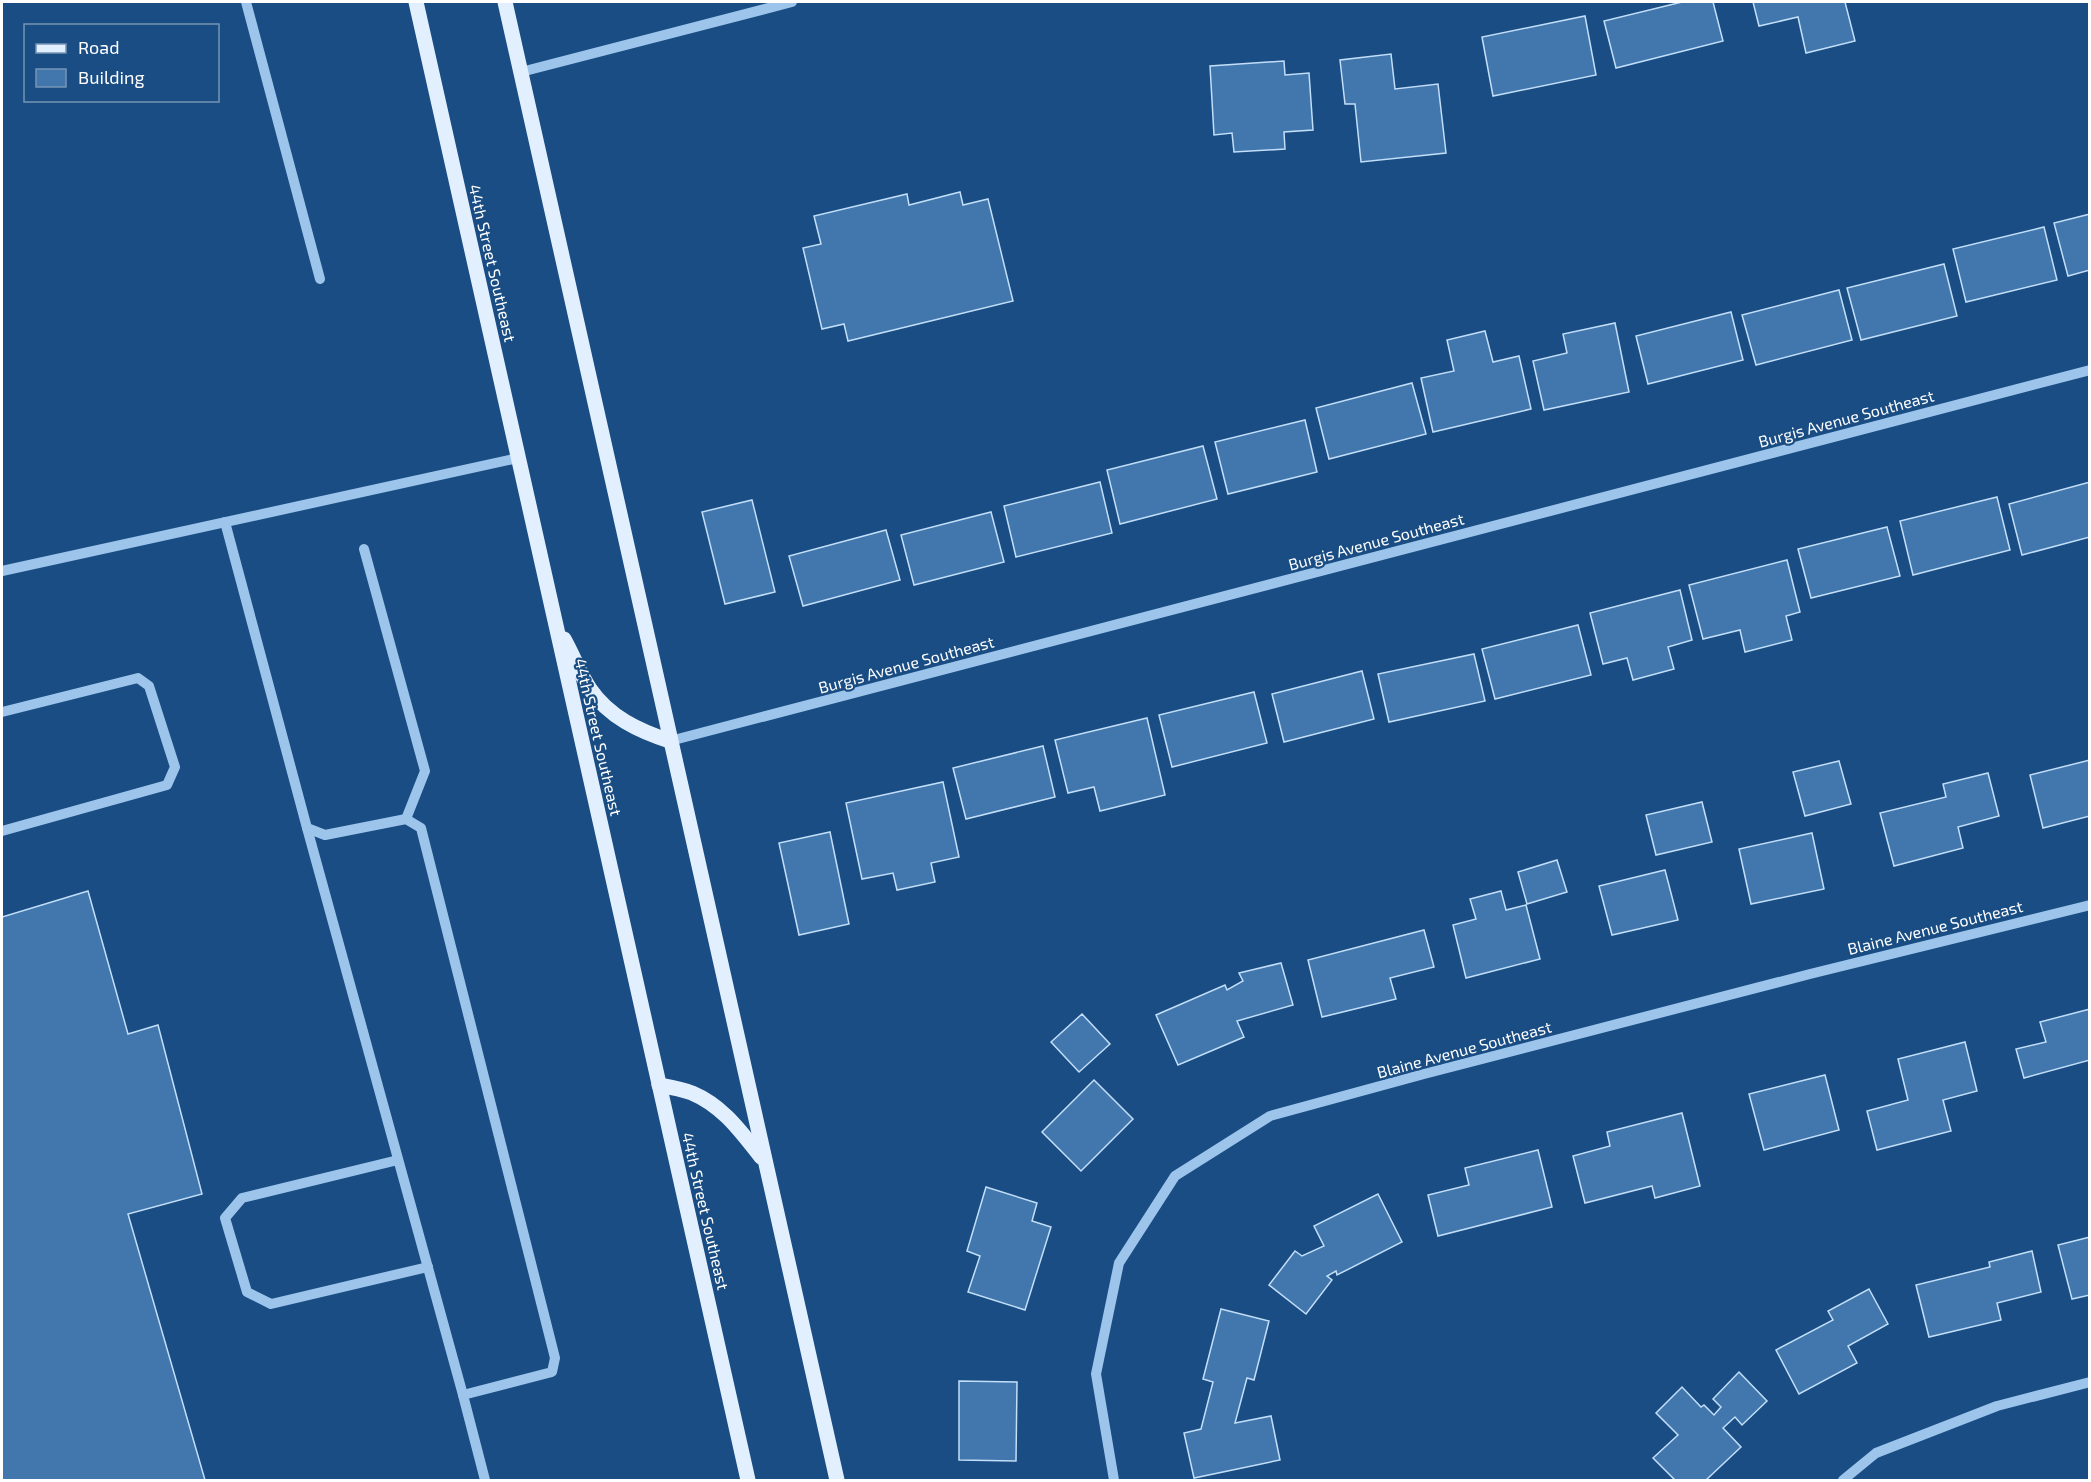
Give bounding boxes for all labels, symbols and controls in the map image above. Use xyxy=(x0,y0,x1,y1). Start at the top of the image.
legend xyxy=(24,24,219,102)
text: Road xyxy=(78,36,119,58)
text: Building xyxy=(78,66,145,88)
street label: 44th Street Southeast xyxy=(466,182,520,344)
street label: Burgis Avenue Southeast xyxy=(1756,385,1936,451)
street label: Burgis Avenue Southeast xyxy=(1286,508,1466,574)
street label: Burgis Avenue Southeast xyxy=(816,631,996,697)
street label: 44th Street Southeast xyxy=(572,656,626,818)
street label: Blaine Avenue Southeast xyxy=(1845,896,2025,958)
street label: Blaine Avenue Southeast xyxy=(1375,1017,1553,1081)
street label: 44th Street Southeast xyxy=(679,1130,733,1292)

